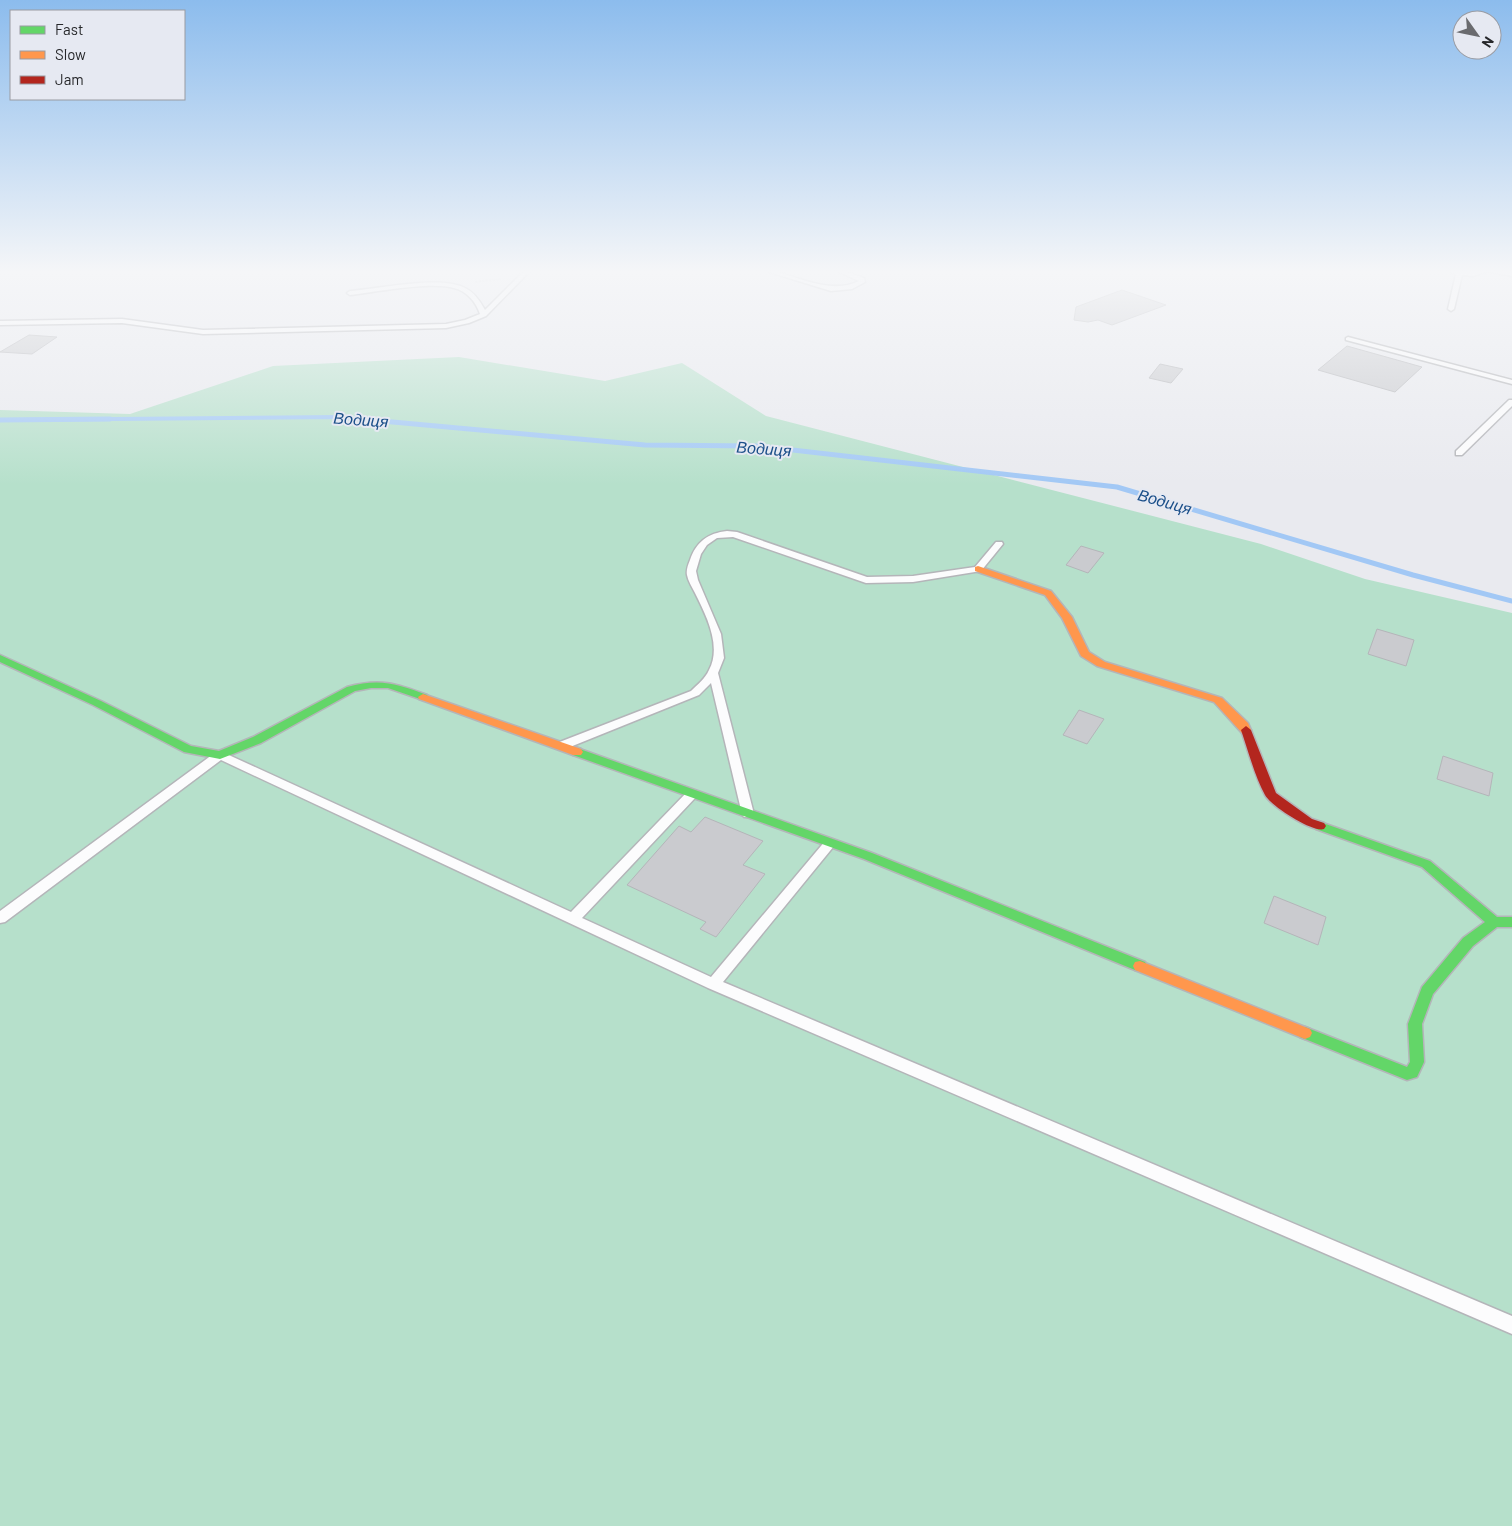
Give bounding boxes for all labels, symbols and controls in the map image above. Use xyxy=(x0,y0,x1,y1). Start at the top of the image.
legend xyxy=(10,10,185,100)
north arrow xyxy=(1452,10,1502,60)
text: Fast xyxy=(55,20,83,38)
text: N xyxy=(1479,34,1498,51)
text: Slow xyxy=(55,45,86,63)
text: Jam xyxy=(55,70,84,88)
water label: Водиця xyxy=(333,408,390,430)
water label: Водиця xyxy=(736,437,793,459)
water label: Водиця xyxy=(1136,484,1194,518)

